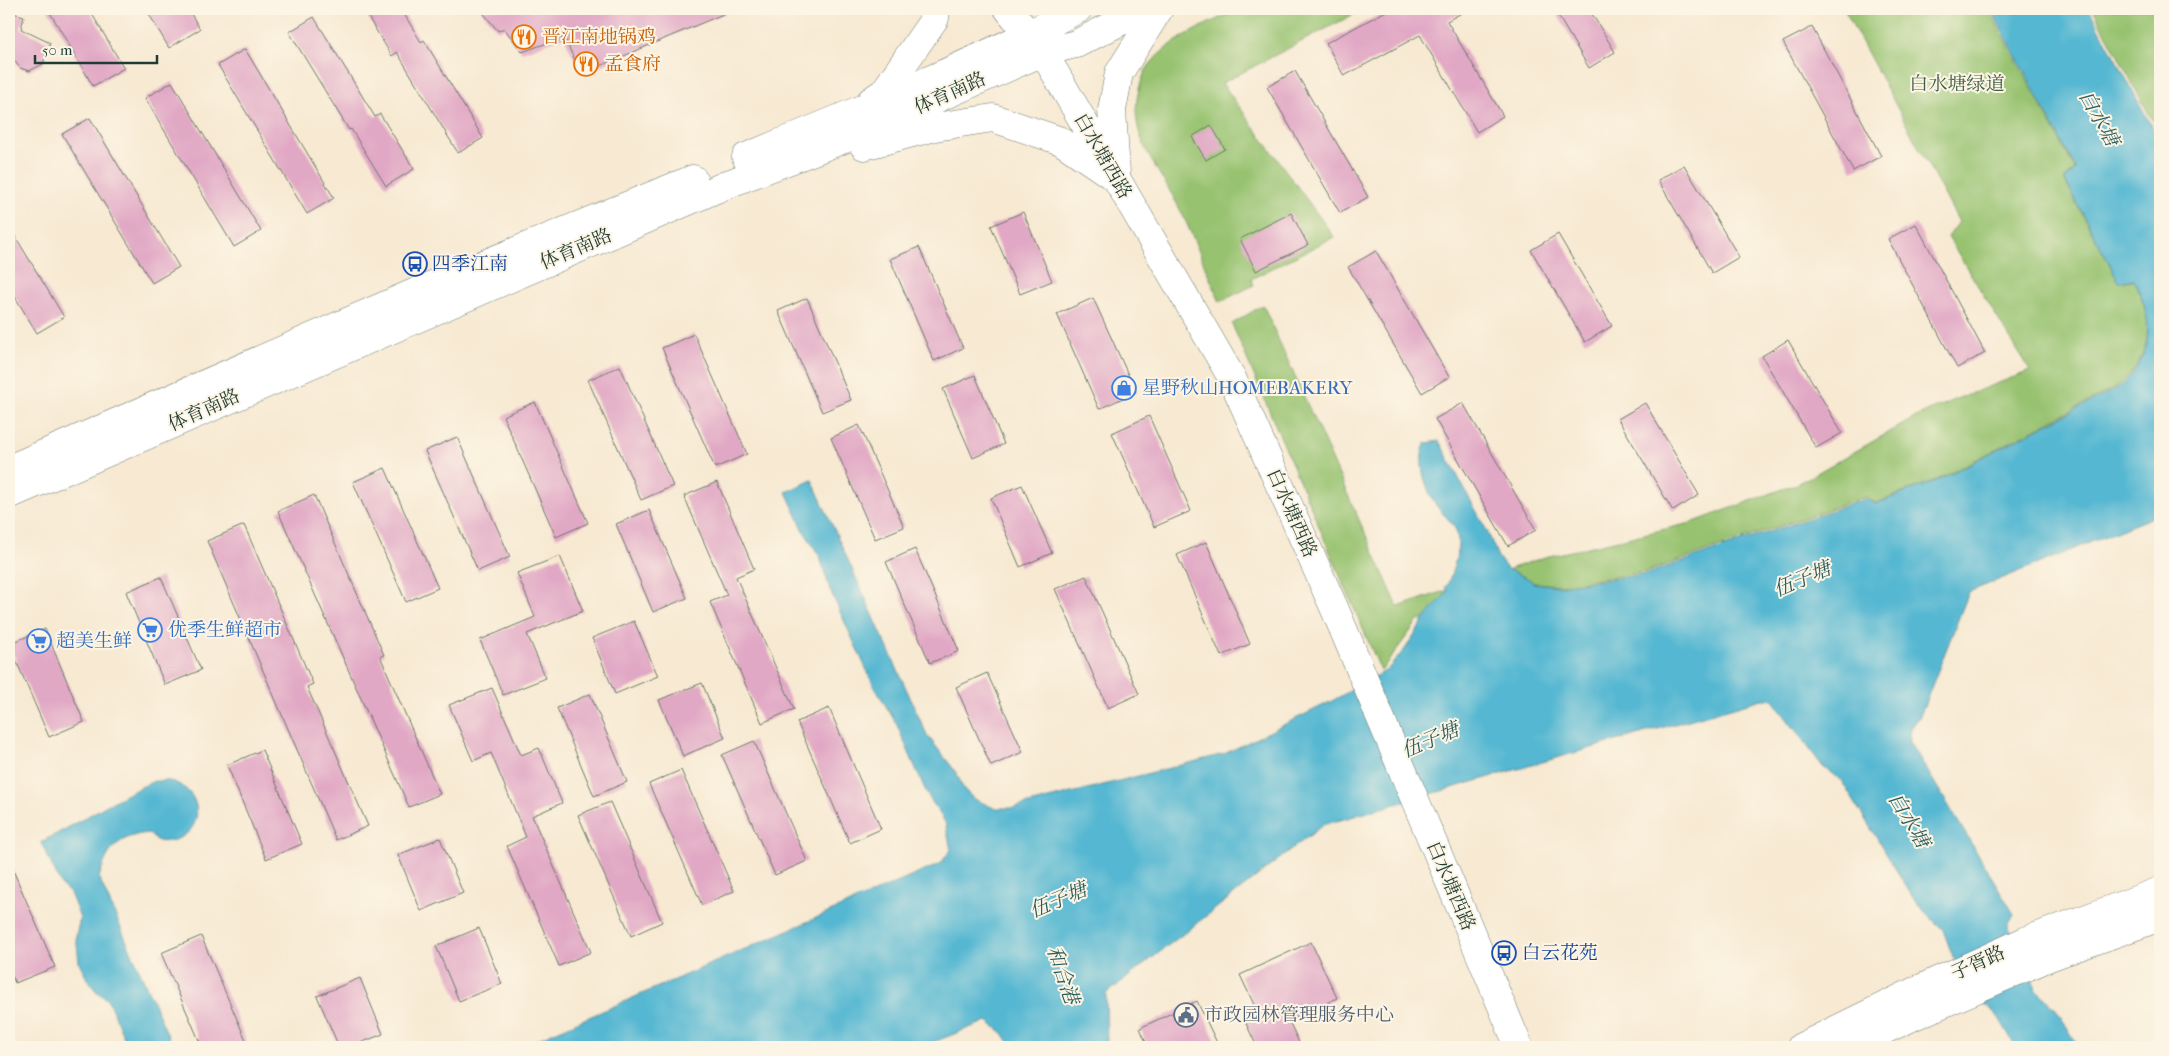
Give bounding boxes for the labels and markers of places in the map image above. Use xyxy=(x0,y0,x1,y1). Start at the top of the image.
restaurant icon: 晋江南地锅鸡 xyxy=(511,24,537,50)
place label: 晋江南地锅鸡 xyxy=(542,26,656,48)
restaurant icon: 孟食府 xyxy=(573,51,599,77)
place label: 孟食府 xyxy=(604,53,661,75)
bus stop icon: 四季江南 xyxy=(402,251,428,277)
place label: 四季江南 xyxy=(432,253,508,275)
shop icon: 星野秋山HOMEBAKERY xyxy=(1111,375,1137,401)
place label: 星野秋山HOMEBAKERY xyxy=(1142,377,1353,399)
supermarket icon: 优季生鲜超市 xyxy=(137,617,163,643)
place label: 优季生鲜超市 xyxy=(168,619,282,641)
supermarket icon: 超美生鲜 xyxy=(26,628,52,654)
place label: 超美生鲜 xyxy=(56,630,132,652)
bus stop icon: 白云花苑 xyxy=(1491,940,1517,966)
place label: 白云花苑 xyxy=(1522,942,1598,964)
public building icon: 市政园林管理服务中心 xyxy=(1173,1002,1199,1028)
place label: 市政园林管理服务中心 xyxy=(1204,1004,1394,1026)

